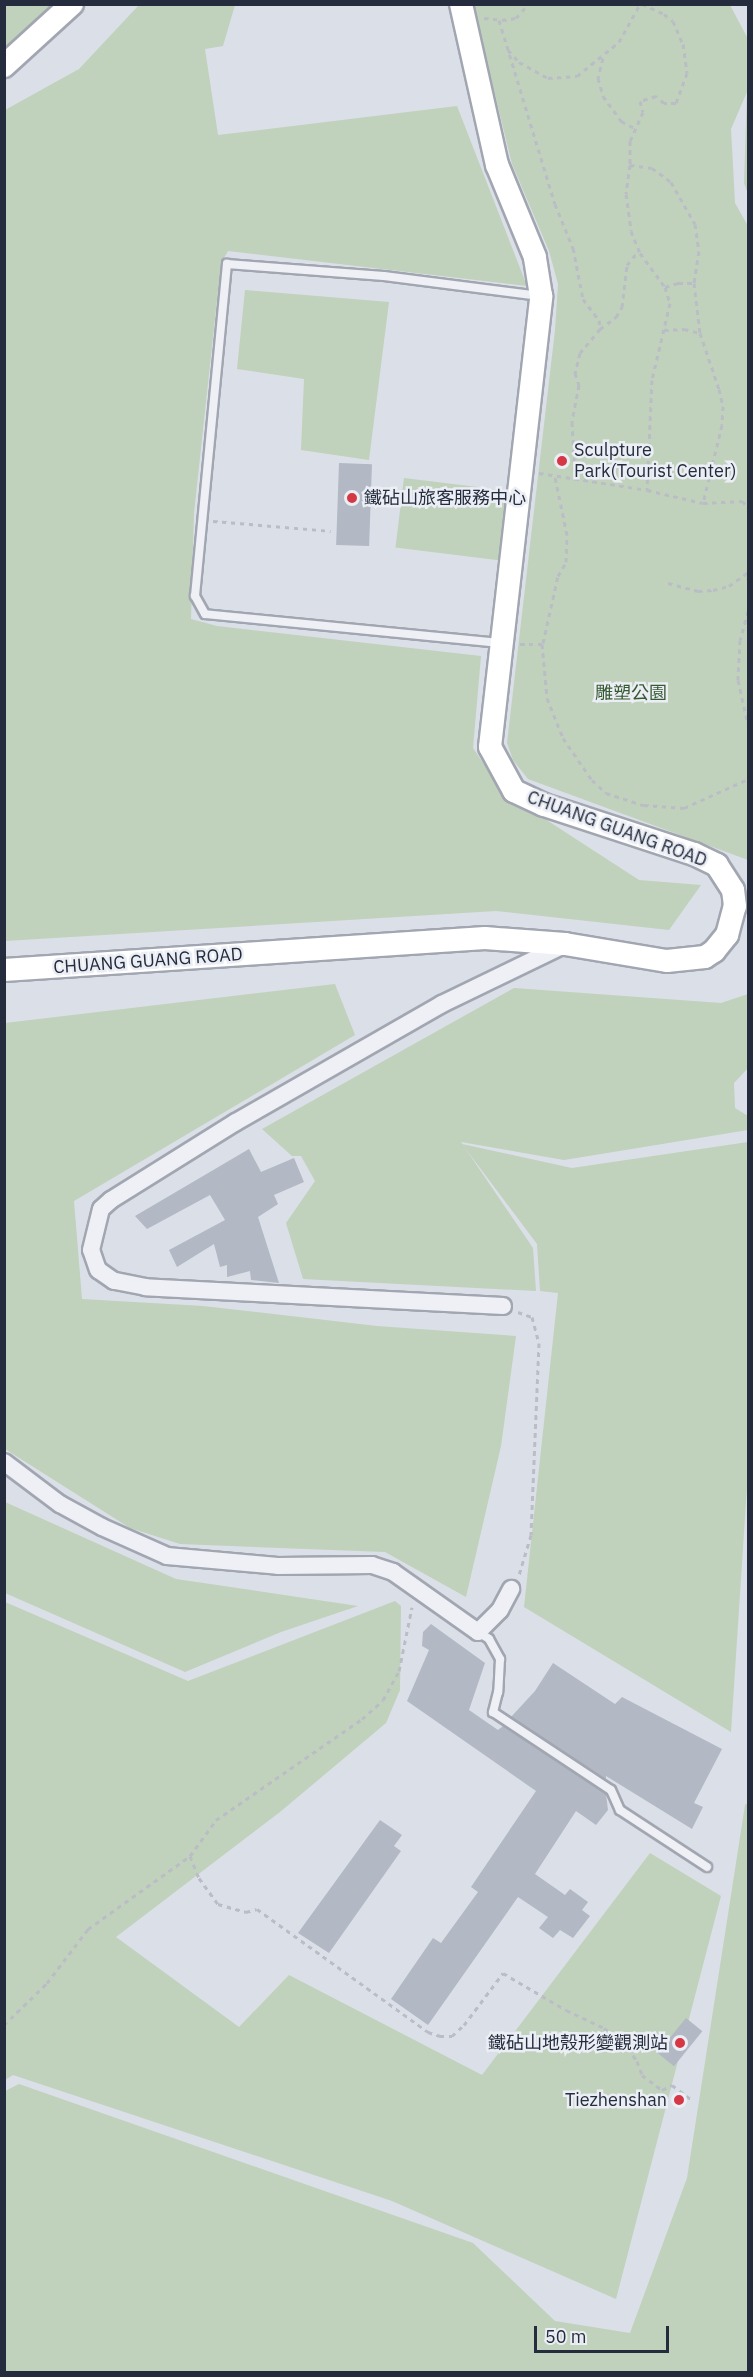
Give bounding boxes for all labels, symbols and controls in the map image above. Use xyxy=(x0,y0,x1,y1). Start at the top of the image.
place label: Sculpture Park(Tourist Center) xyxy=(574,440,737,482)
marker: Sculpture Park(Tourist Center) xyxy=(555,454,569,468)
place label: 鐵砧山旅客服務中心 xyxy=(364,487,526,509)
marker: 鐵砧山旅客服務中心 xyxy=(345,491,359,505)
park label: 雕塑公園 xyxy=(595,682,667,704)
street label: CHUANG GUANG ROAD xyxy=(524,786,710,872)
street label: CHUANG GUANG ROAD xyxy=(53,944,243,978)
place label: 鐵砧山地殼形變觀測站 xyxy=(488,2032,668,2054)
marker: 鐵砧山地殼形變觀測站 xyxy=(673,2036,687,2050)
place label: Tiezhenshan xyxy=(565,2089,667,2111)
marker: Tiezhenshan xyxy=(672,2093,686,2107)
scale bar xyxy=(537,2314,672,2352)
text: 50 m xyxy=(545,2325,587,2348)

